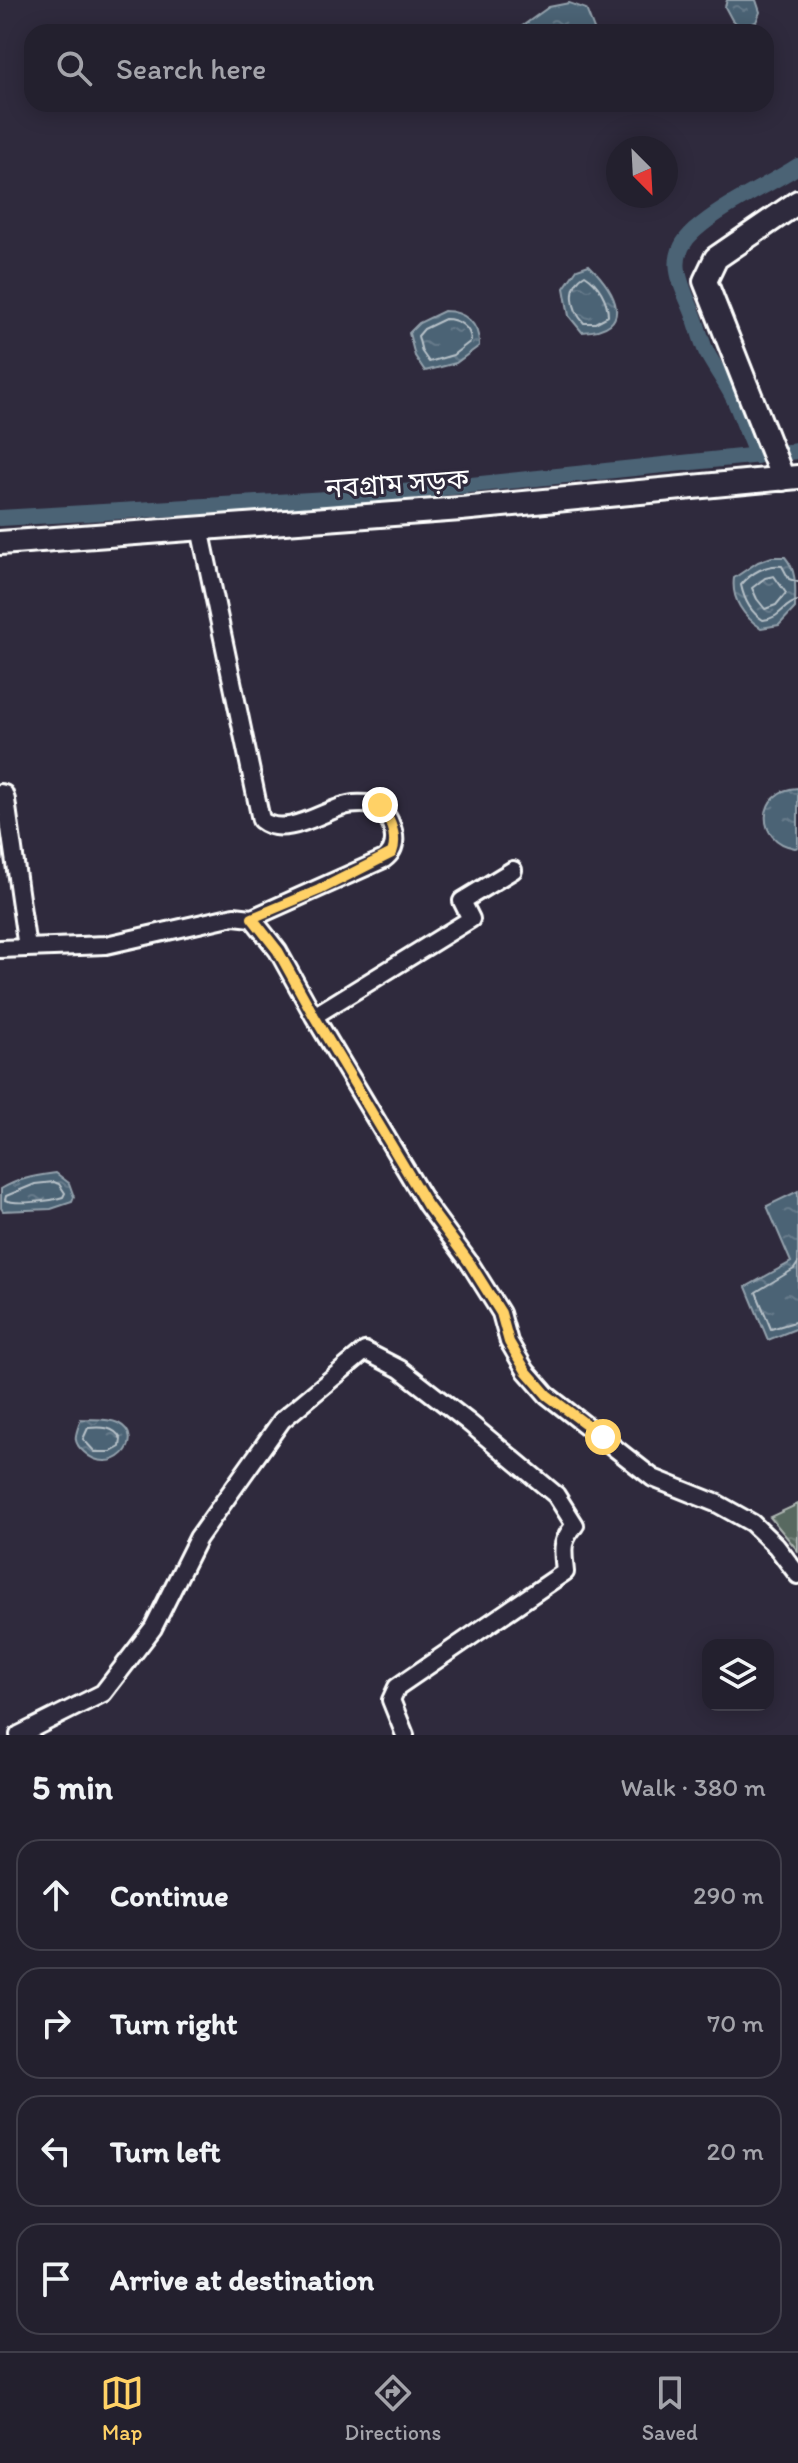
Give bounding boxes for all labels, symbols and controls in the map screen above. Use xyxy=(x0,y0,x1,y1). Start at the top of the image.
search box xyxy=(24,24,774,112)
icon: search xyxy=(52,46,96,90)
text: Search here xyxy=(116,50,266,87)
north arrow xyxy=(606,136,678,208)
street label: নবগ্রাম সড়ক xyxy=(323,461,470,505)
route end xyxy=(362,787,398,823)
route start xyxy=(585,1419,621,1455)
map controls xyxy=(702,1639,774,1711)
button: layers xyxy=(702,1639,774,1711)
text: 5 min xyxy=(32,1767,113,1808)
text: Walk · 380 m xyxy=(620,1771,766,1803)
icon: ahead xyxy=(34,1873,78,1917)
text: Continue xyxy=(110,1877,229,1914)
text: 290 m xyxy=(693,1879,764,1911)
icon: right xyxy=(34,2001,78,2045)
text: Turn right xyxy=(110,2005,238,2042)
text: 70 m xyxy=(707,2007,764,2039)
icon: left xyxy=(34,2129,78,2173)
text: Turn left xyxy=(110,2133,221,2170)
text: 20 m xyxy=(707,2135,764,2167)
icon: arrive xyxy=(34,2257,78,2301)
text: Arrive at destination xyxy=(110,2261,374,2298)
tab: Map xyxy=(100,2371,144,2446)
tab: Directions xyxy=(345,2371,441,2446)
tab: Saved xyxy=(642,2371,698,2446)

